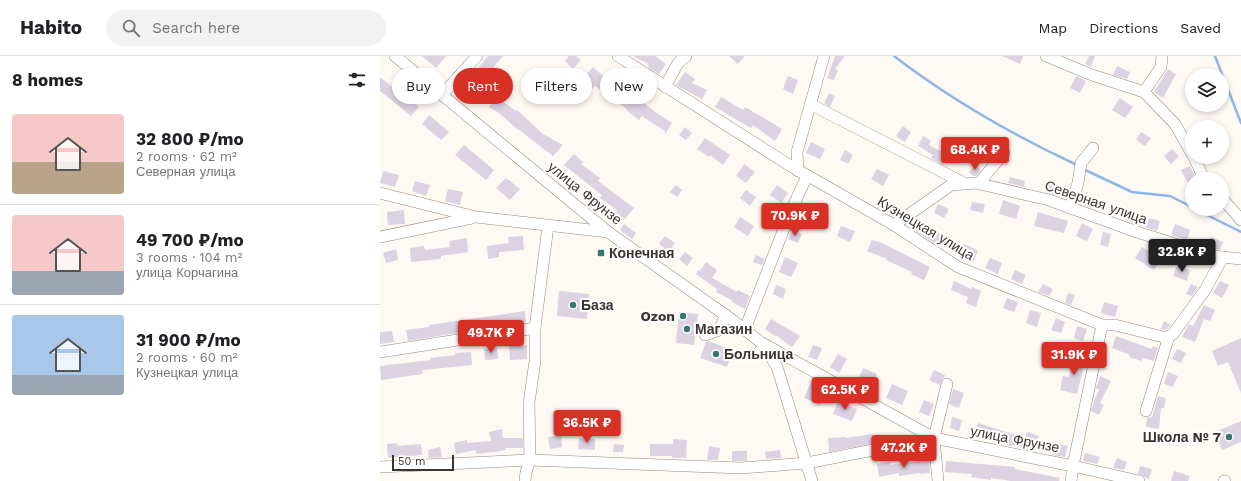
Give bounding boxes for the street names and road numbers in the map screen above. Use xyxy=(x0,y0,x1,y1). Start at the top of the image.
street label: улица Фрунзе xyxy=(545,158,625,228)
street label: Северная улица xyxy=(1043,177,1149,227)
street label: Кузнецкая улица xyxy=(875,193,978,263)
street label: улица Фрунзе xyxy=(969,423,1061,456)

